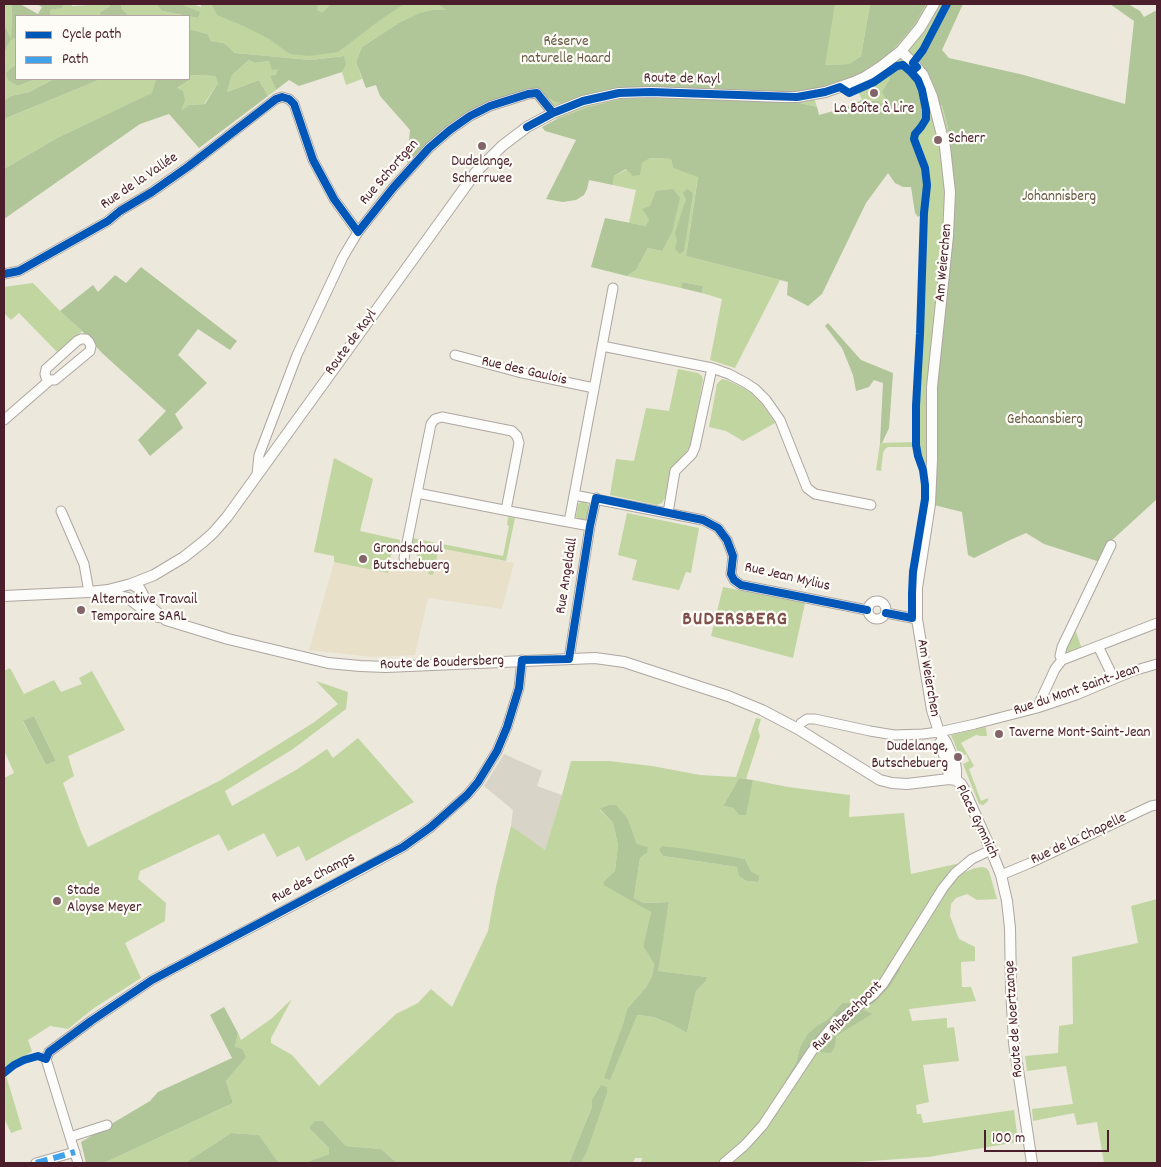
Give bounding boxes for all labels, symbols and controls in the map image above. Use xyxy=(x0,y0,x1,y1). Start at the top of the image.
legend xyxy=(15,15,190,80)
text: Cycle path xyxy=(62,24,121,46)
park label: Réserve naturelle Haard xyxy=(521,34,611,69)
text: Path xyxy=(62,49,88,71)
street label: Route de Kayl xyxy=(644,70,720,90)
marker: La Boîte à Lire xyxy=(868,87,880,99)
place label: La Boîte à Lire xyxy=(834,101,914,119)
place label: Scherr xyxy=(948,131,985,149)
marker: Scherr xyxy=(932,134,944,146)
street label: Rue Schortgen xyxy=(357,136,423,210)
marker: Dudelange, Scherrwee xyxy=(476,140,488,152)
street label: Rue de la Vallée xyxy=(98,150,182,214)
place label: Dudelange, Scherrwee xyxy=(451,154,513,189)
park label: Johannisberg xyxy=(1022,189,1096,207)
street label: Am Weierchen xyxy=(933,223,957,303)
street label: Route de Kayl xyxy=(322,307,382,379)
street label: Rue des Gaulois xyxy=(479,353,569,391)
park label: Gehaansbierg xyxy=(1007,412,1083,430)
street label: Rue Angeldall xyxy=(553,537,583,615)
place label: Grondschoul Butschebuerg xyxy=(373,541,450,576)
marker: Grondschoul Butschebuerg xyxy=(357,553,369,565)
street label: Rue Jean Mylius xyxy=(742,559,832,597)
place label: Alternative Travail Temporaire SARL xyxy=(91,592,197,627)
marker: Alternative Travail Temporaire SARL xyxy=(75,604,87,616)
district label: BUDERSBERG xyxy=(681,609,789,633)
street label: Am Weierchen xyxy=(911,638,943,718)
street label: Route de Boudersberg xyxy=(380,653,504,675)
street label: Rue du Mont Saint-Jean xyxy=(1012,661,1142,721)
place label: Taverne Mont-Saint-Jean xyxy=(1009,725,1150,743)
marker: Taverne Mont-Saint-Jean xyxy=(993,728,1005,740)
place label: Dudelange, Butschebuerg xyxy=(871,739,948,774)
marker: Dudelange, Butschebuerg xyxy=(952,751,964,763)
street label: Place Gymnich xyxy=(950,782,1002,862)
street label: Rue de la Chapelle xyxy=(1028,810,1130,870)
street label: Rue des Champs xyxy=(269,849,359,909)
place label: Stade Aloyse Meyer xyxy=(67,883,141,918)
marker: Stade Aloyse Meyer xyxy=(51,895,63,907)
street label: Route de Noertzange xyxy=(1002,960,1028,1078)
street label: Rue Ribeschpont xyxy=(809,978,887,1056)
scale bar xyxy=(986,1120,1111,1152)
text: 100 m xyxy=(992,1128,1025,1150)

